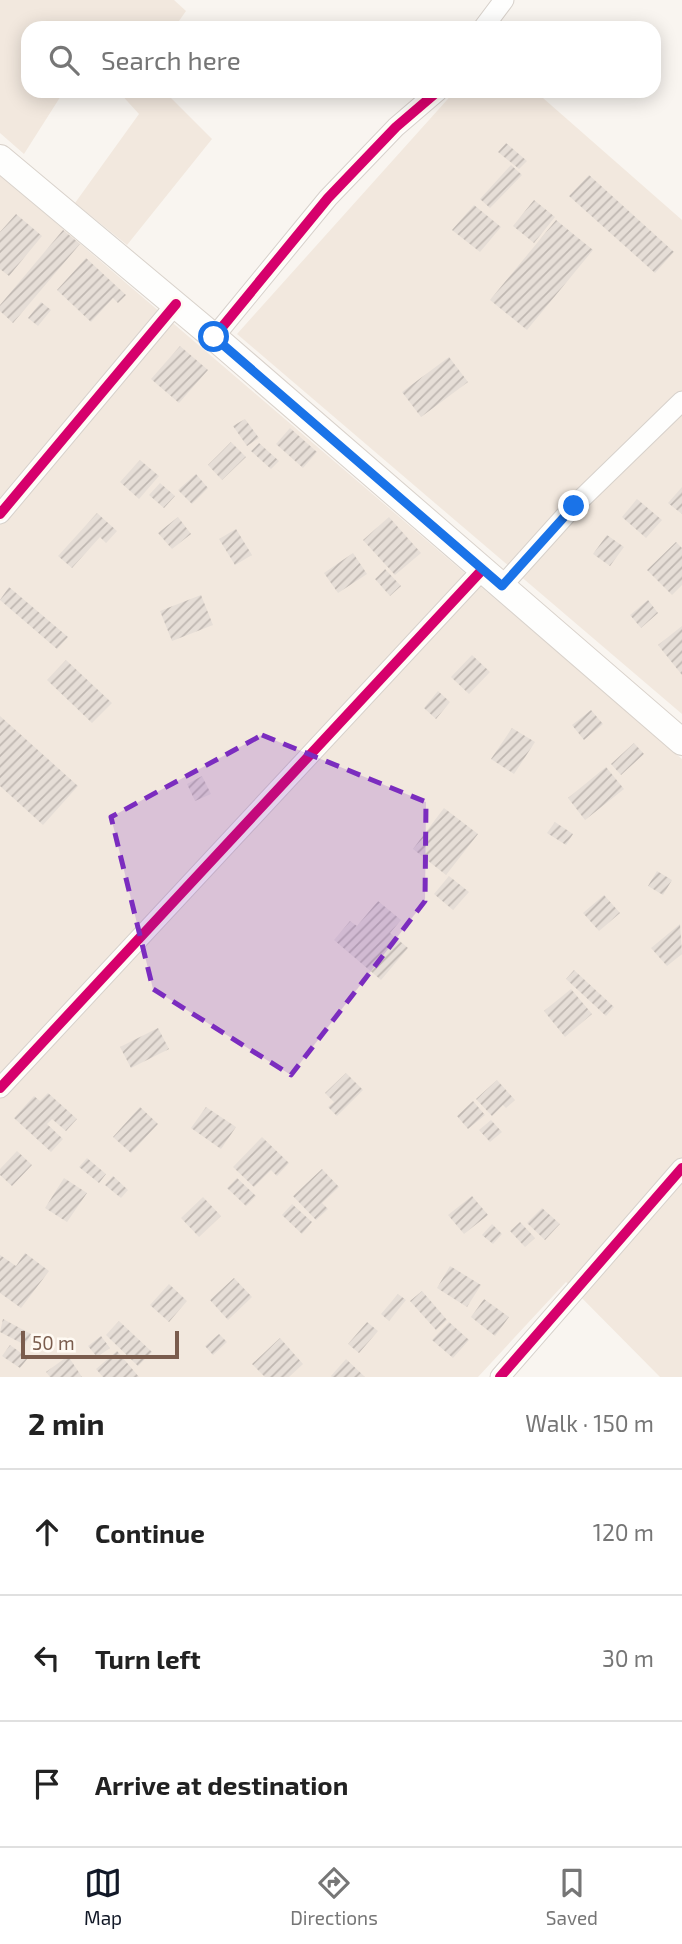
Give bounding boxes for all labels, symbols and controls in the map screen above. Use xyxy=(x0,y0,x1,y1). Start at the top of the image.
search box xyxy=(21,21,661,98)
icon: search xyxy=(45,41,83,79)
text: Search here xyxy=(101,44,241,75)
route start xyxy=(198,321,229,352)
route end xyxy=(558,490,589,521)
scale bar xyxy=(21,1328,178,1360)
text: 50 m xyxy=(32,1331,75,1354)
text: 2 min xyxy=(28,1405,105,1441)
text: Walk · 150 m xyxy=(525,1409,654,1437)
icon: ahead xyxy=(28,1513,66,1551)
text: Continue xyxy=(95,1517,205,1548)
text: 120 m xyxy=(593,1518,654,1546)
icon: left xyxy=(28,1639,66,1677)
text: Turn left xyxy=(95,1643,201,1674)
text: 30 m xyxy=(602,1644,654,1672)
icon: arrive xyxy=(28,1765,66,1803)
text: Arrive at destination xyxy=(95,1769,348,1800)
tab: Map xyxy=(84,1864,122,1929)
tab: Directions xyxy=(290,1864,378,1929)
tab: Saved xyxy=(546,1864,598,1929)

